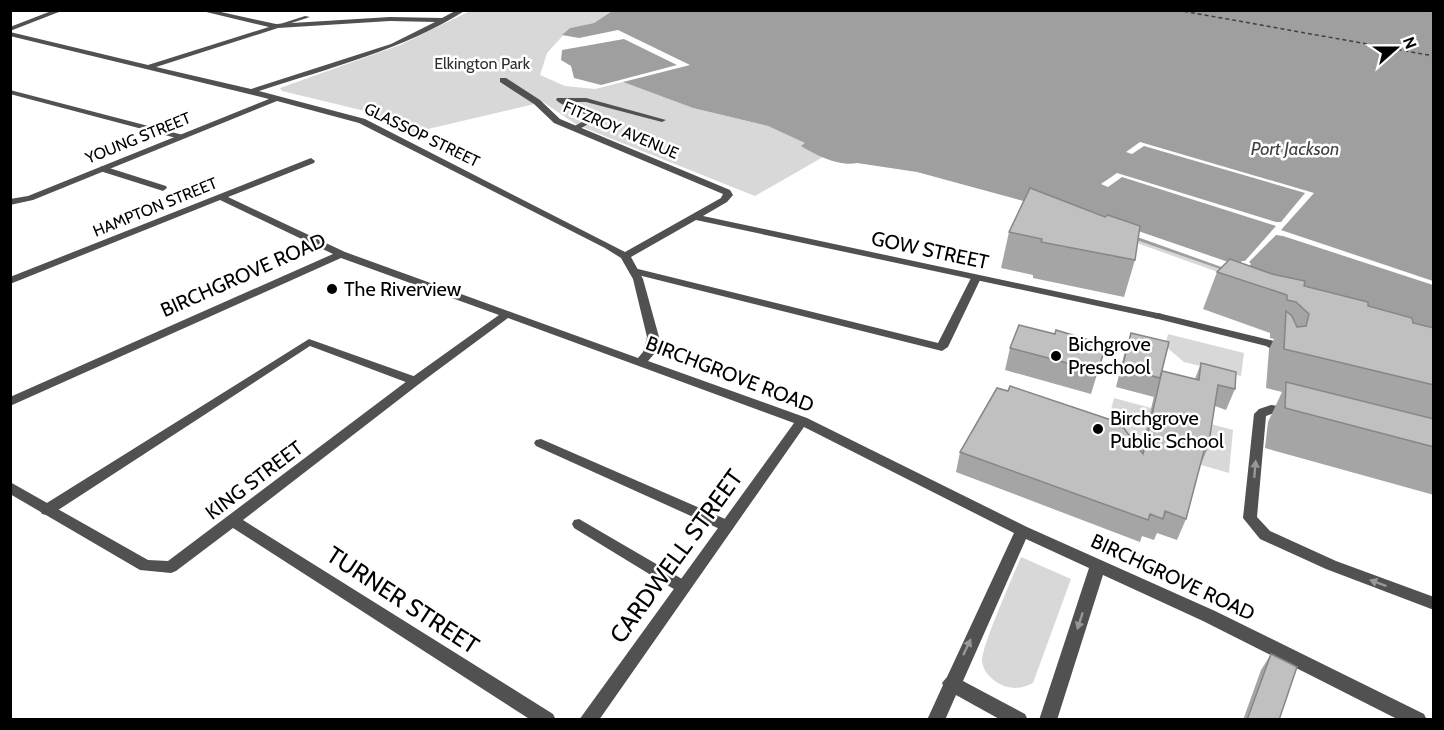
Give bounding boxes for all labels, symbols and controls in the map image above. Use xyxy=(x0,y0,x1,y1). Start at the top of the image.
north arrow xyxy=(1366,18,1426,78)
text: N xyxy=(1399,34,1420,51)
park label: Elkington Park xyxy=(434,54,531,73)
street label: FITZROY AVENUE xyxy=(560,97,682,163)
street label: GLASSOP STREET xyxy=(361,99,483,171)
street label: YOUNG STREET xyxy=(82,108,194,168)
water label: Port Jackson xyxy=(1251,138,1339,160)
street label: HAMPTON STREET xyxy=(90,173,220,241)
street label: GOW STREET xyxy=(869,226,991,274)
street label: BIRCHGROVE ROAD xyxy=(157,228,329,322)
place label: The Riverview xyxy=(344,277,462,301)
marker: The Riverview xyxy=(325,282,339,296)
street label: BIRCHGROVE ROAD xyxy=(643,331,817,417)
place label: Bichgrove Preschool xyxy=(1068,332,1151,379)
marker: Bichgrove Preschool xyxy=(1049,349,1063,363)
place label: Birchgrove Public School xyxy=(1110,406,1224,453)
marker: Birchgrove Public School xyxy=(1091,422,1105,436)
street label: KING STREET xyxy=(201,435,308,524)
one-way arrow xyxy=(1250,459,1260,478)
street label: CARDWELL STREET xyxy=(603,463,749,648)
street label: BIRCHGROVE ROAD xyxy=(1087,528,1259,626)
street label: TURNER STREET xyxy=(322,540,485,660)
one-way arrow xyxy=(1369,578,1387,588)
one-way arrow xyxy=(1075,612,1084,630)
one-way arrow xyxy=(963,638,972,655)

